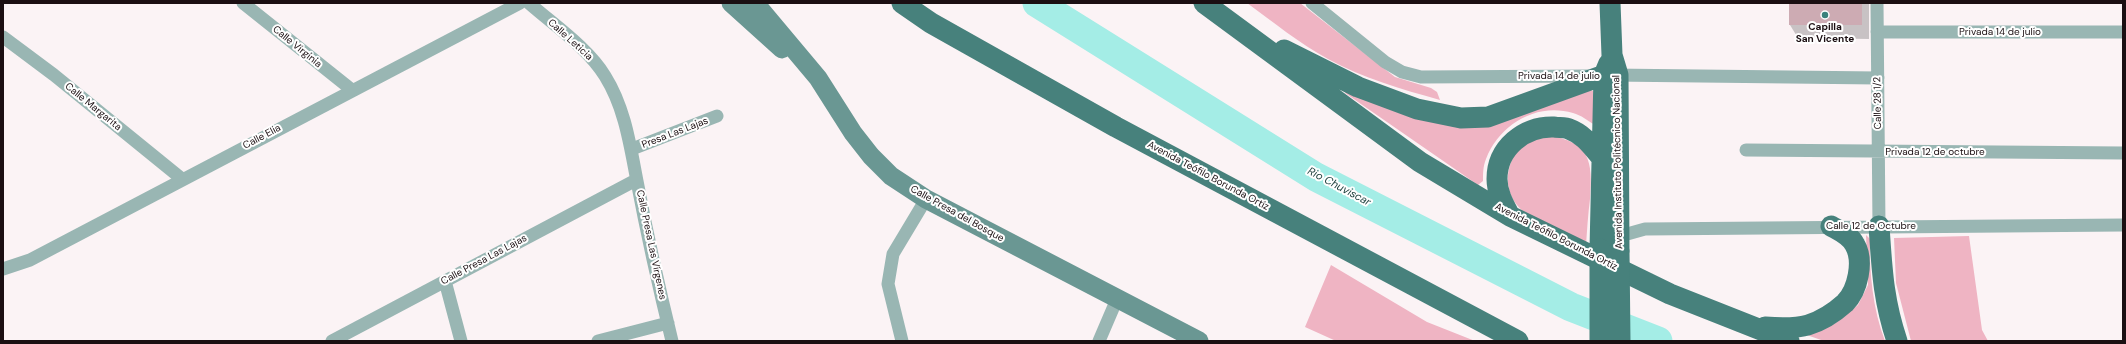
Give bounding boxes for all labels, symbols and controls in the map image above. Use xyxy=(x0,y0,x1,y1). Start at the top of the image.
marker: Capilla San Vicente xyxy=(1820,10,1830,20)
street label: Calle Leticia xyxy=(545,17,595,63)
place label: Capilla San Vicente xyxy=(1796,21,1854,44)
street label: Calle Virginia xyxy=(270,24,324,70)
street label: Privada 14 de julio xyxy=(1959,26,2041,38)
street label: Privada 14 de julio xyxy=(1518,70,1600,82)
street label: Avenida Instituto Politécnico Nacional xyxy=(1610,75,1626,249)
street label: Calle 28 1/2 xyxy=(1872,77,1884,129)
street label: Calle Margarita xyxy=(62,81,124,133)
street label: Presa Las Lajas xyxy=(640,115,710,151)
street label: Calle Elia xyxy=(241,122,283,152)
street label: Avenida Teófilo Borunda Ortíz xyxy=(1145,139,1271,213)
street label: Privada 12 de octubre xyxy=(1885,146,1985,158)
water label: Rio Chuviscar xyxy=(1305,165,1373,209)
street label: Calle Presa del Bosque xyxy=(908,183,1006,245)
street label: Calle Presa Las Vírgenes xyxy=(633,189,669,301)
street label: Avenida Teófilo Borunda Ortíz xyxy=(1493,201,1619,273)
street label: Calle 12 de Octubre xyxy=(1826,220,1916,232)
street label: Calle Presa Las Lajas xyxy=(439,232,529,288)

